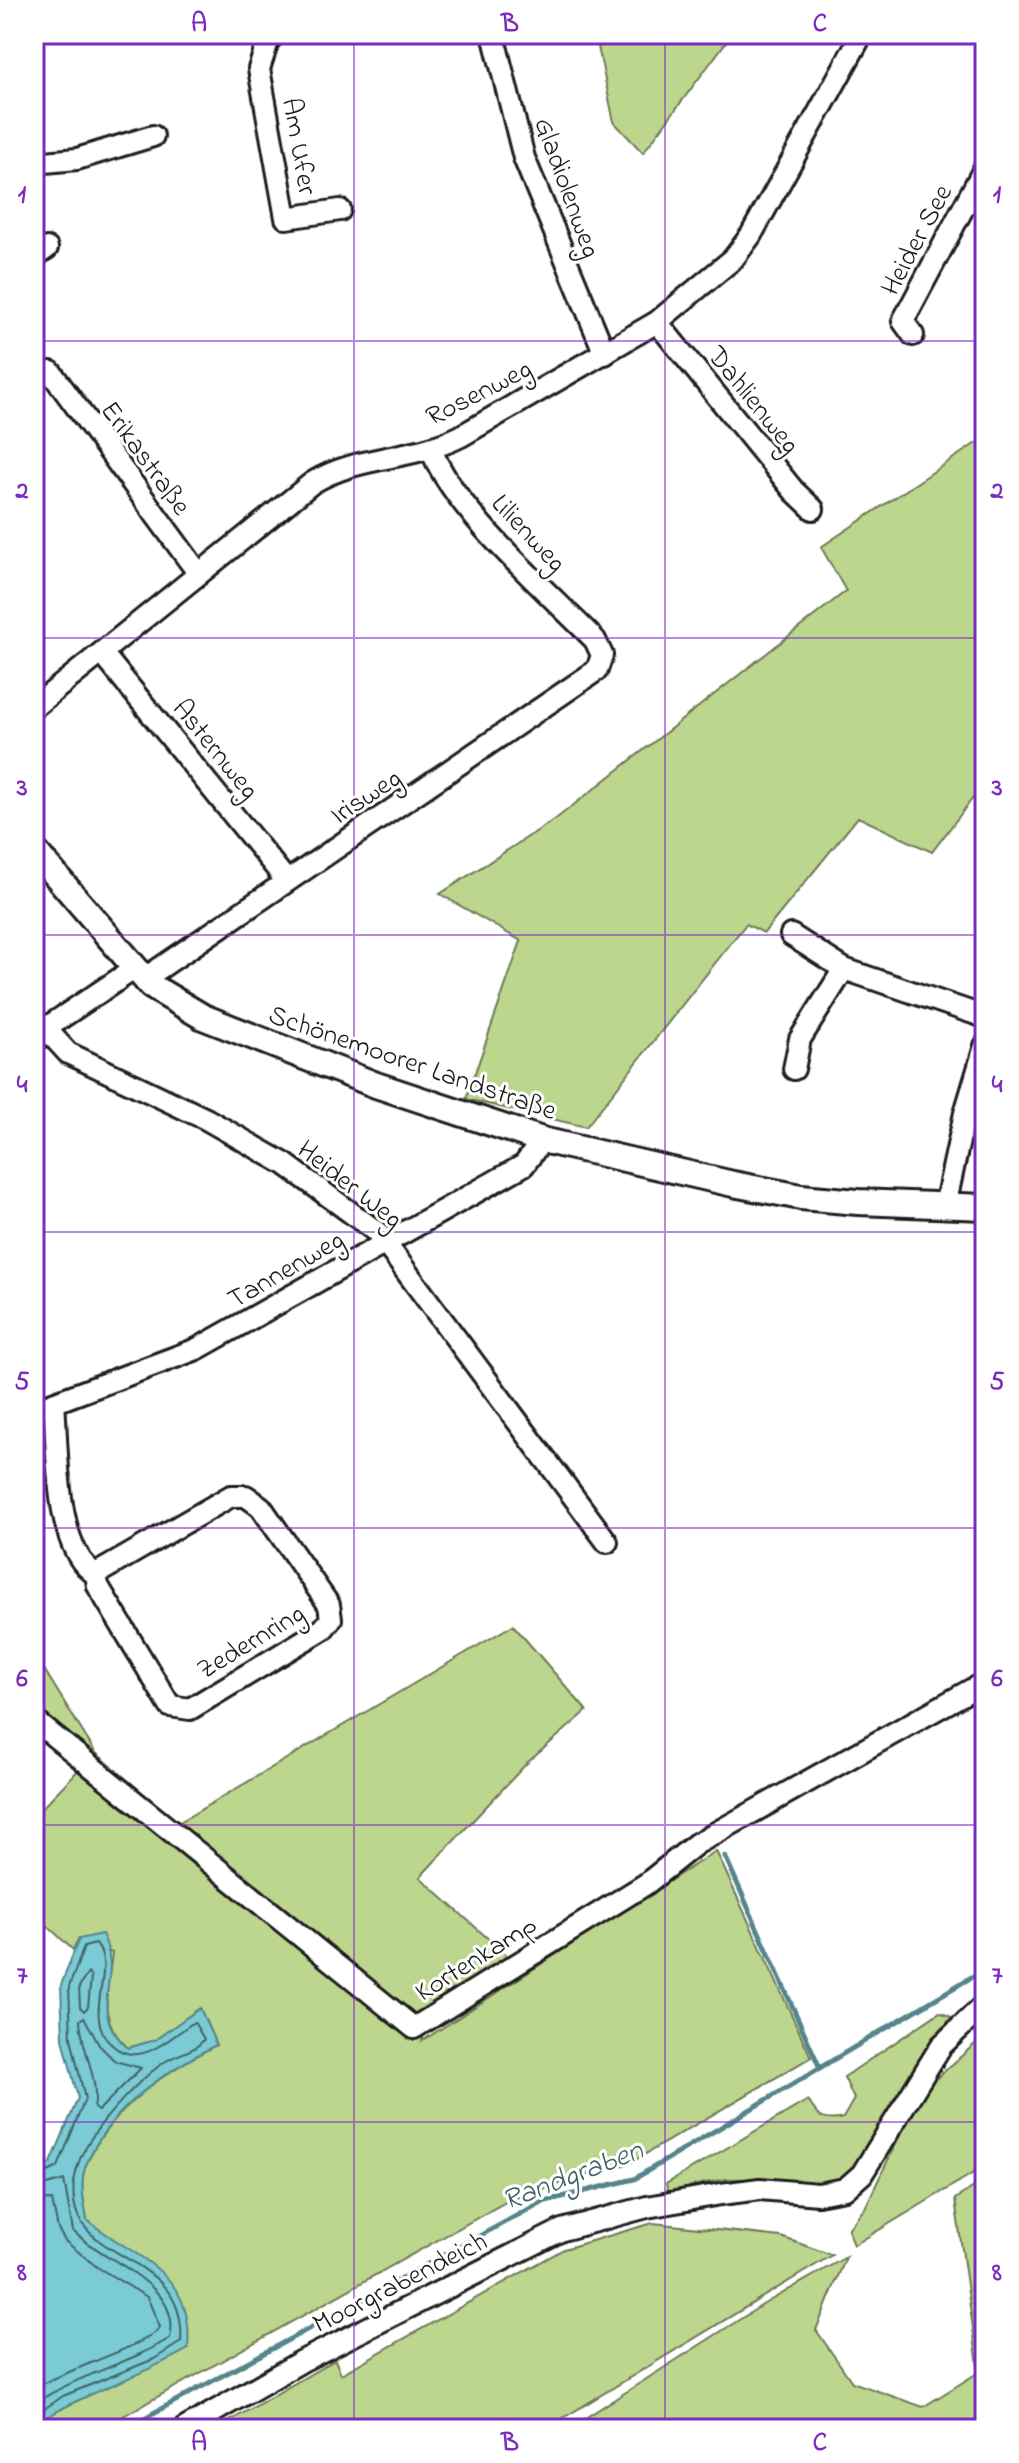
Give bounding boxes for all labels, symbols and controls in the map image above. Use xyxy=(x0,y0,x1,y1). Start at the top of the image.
text: A xyxy=(191,6,207,44)
text: B xyxy=(500,6,519,44)
text: C xyxy=(813,6,827,44)
street label: Am Ufer xyxy=(269,95,326,199)
street label: Gladiolenweg xyxy=(521,112,610,264)
text: 1 xyxy=(18,177,27,215)
street label: Heider See xyxy=(872,177,965,304)
text: 1 xyxy=(993,177,1002,215)
street label: Dahlienweg xyxy=(695,338,809,464)
street label: Rosenweg xyxy=(419,350,540,438)
street label: Erikastraße xyxy=(89,393,200,525)
text: 2 xyxy=(15,473,29,511)
text: 2 xyxy=(990,473,1004,511)
street label: Lilienweg xyxy=(480,486,575,583)
street label: Asternweg xyxy=(161,691,268,810)
street label: Irisweg xyxy=(323,759,411,836)
text: 3 xyxy=(16,770,28,808)
text: 3 xyxy=(991,770,1003,808)
street label: Schönemoorer Landstraße xyxy=(262,996,562,1133)
text: 4 xyxy=(17,1067,28,1105)
text: 4 xyxy=(992,1067,1003,1105)
street label: Heider Weg xyxy=(287,1131,411,1240)
street label: Tannenweg xyxy=(221,1221,353,1321)
text: 5 xyxy=(15,1364,30,1402)
text: 5 xyxy=(990,1364,1005,1402)
street label: Zedernring xyxy=(190,1595,314,1691)
text: 6 xyxy=(16,1661,28,1699)
text: 6 xyxy=(991,1661,1003,1699)
street label: Kortenkamp xyxy=(408,1906,546,2014)
text: 7 xyxy=(17,1958,28,1996)
text: 7 xyxy=(992,1958,1003,1996)
water label: Randgraben xyxy=(496,2129,651,2224)
street label: Moorgrabendeich xyxy=(306,2222,495,2346)
text: 8 xyxy=(16,2255,27,2293)
text: 8 xyxy=(991,2255,1002,2293)
text: A xyxy=(191,2425,207,2463)
text: B xyxy=(500,2425,519,2463)
text: C xyxy=(813,2425,827,2463)

